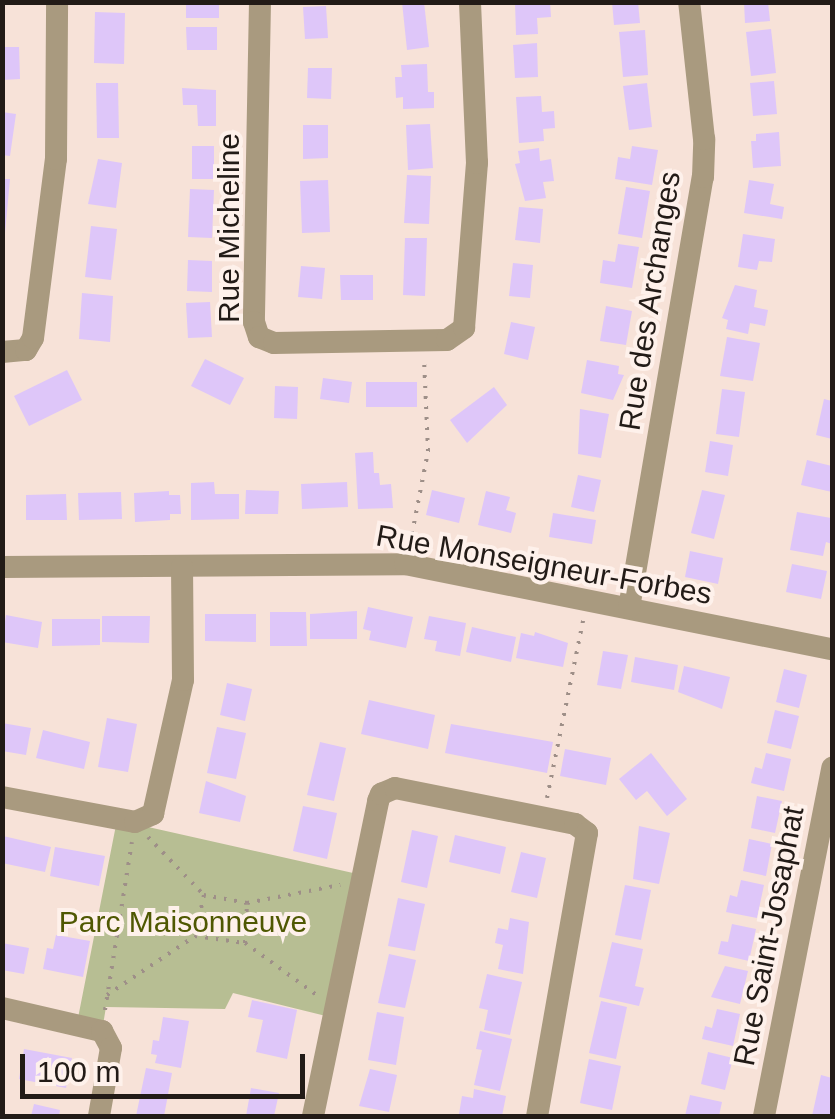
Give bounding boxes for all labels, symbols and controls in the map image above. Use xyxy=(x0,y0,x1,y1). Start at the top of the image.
street label: Rue Micheline xyxy=(211,133,247,323)
street label: Rue des Archanges xyxy=(612,168,688,434)
street label: Rue Monseigneur-Forbes xyxy=(373,518,715,612)
street label: Rue Saint-Josaphat xyxy=(726,803,812,1069)
park label: Parc Maisonneuve xyxy=(59,904,307,940)
scale bar xyxy=(25,1034,310,1096)
text: 100 m xyxy=(37,1055,120,1088)

